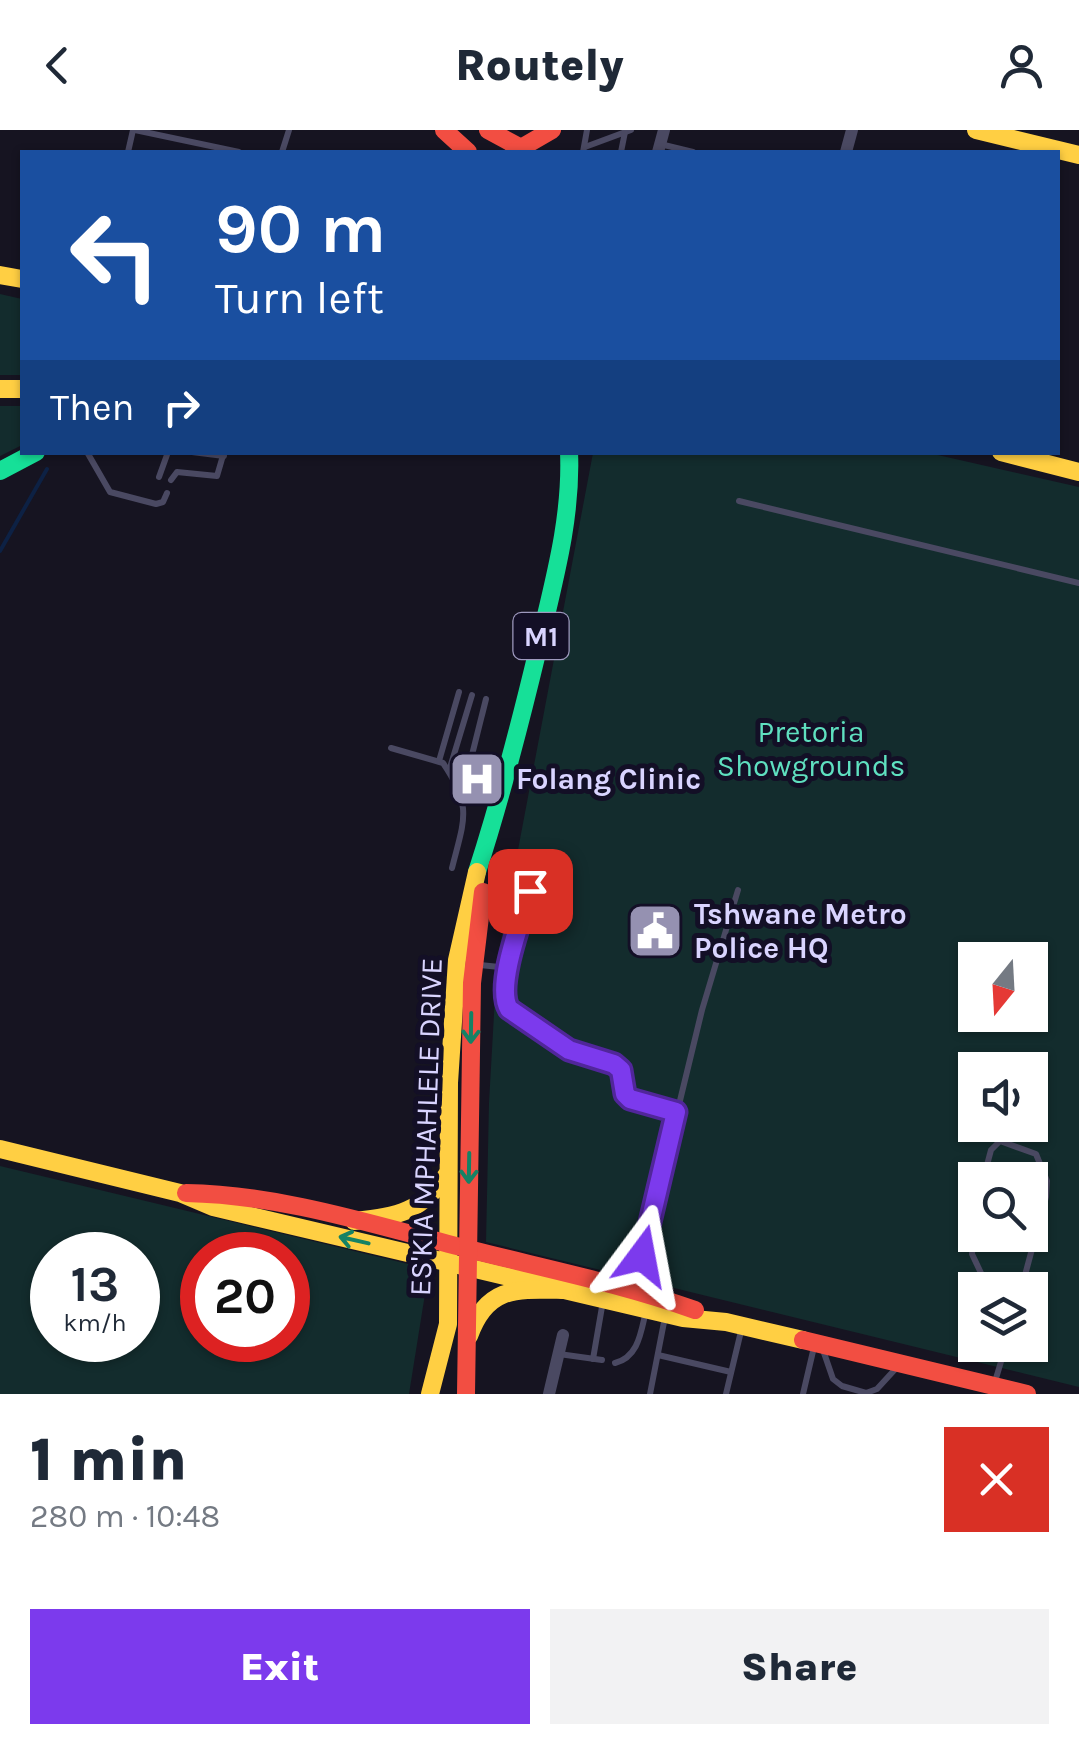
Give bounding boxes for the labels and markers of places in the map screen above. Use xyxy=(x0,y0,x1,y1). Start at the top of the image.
hospital icon: Folang Clinic xyxy=(447,749,507,809)
place label: Folang Clinic xyxy=(516,761,701,797)
pin xyxy=(488,849,573,934)
place label: Tshwane Metro Police HQ xyxy=(694,896,907,966)
public building icon: Tshwane Metro Police HQ xyxy=(625,901,685,961)

